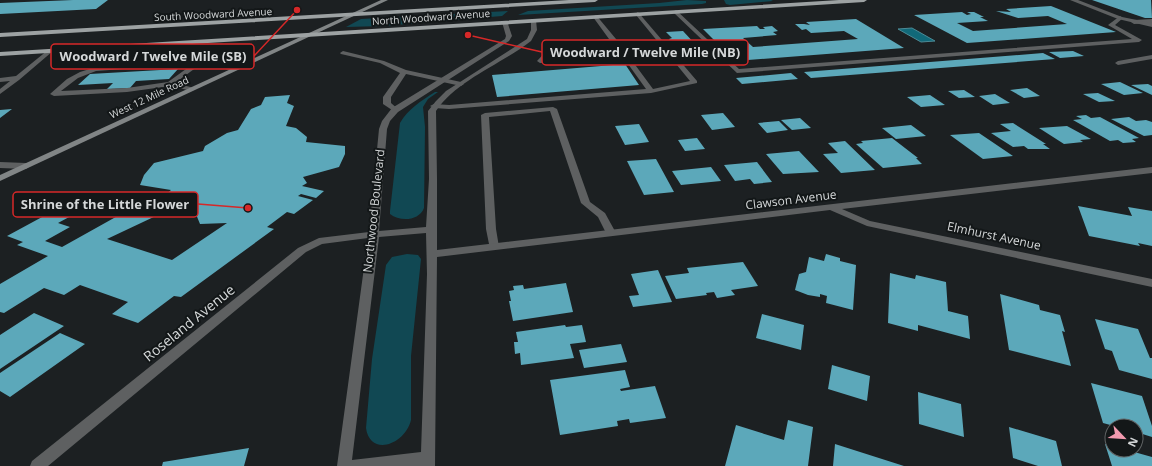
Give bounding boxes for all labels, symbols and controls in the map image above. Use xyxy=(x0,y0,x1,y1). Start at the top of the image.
street label: South Woodward Avenue xyxy=(154,4,273,24)
street label: North Woodward Avenue xyxy=(372,6,491,28)
callout: Woodward / Twelve Mile (NB) xyxy=(542,40,748,65)
text: Woodward / Twelve Mile (NB) xyxy=(550,43,740,61)
callout: Woodward / Twelve Mile (SB) xyxy=(51,44,254,69)
text: Woodward / Twelve Mile (SB) xyxy=(60,47,246,65)
street label: West 12 Mile Road xyxy=(107,72,191,122)
street label: Northwood Boulevard xyxy=(359,148,388,273)
street label: Clawson Avenue xyxy=(744,185,838,214)
callout: Shrine of the Little Flower xyxy=(13,192,198,217)
text: Shrine of the Little Flower xyxy=(21,195,189,213)
street label: Elmhurst Avenue xyxy=(946,217,1043,254)
street label: Roseland Avenue xyxy=(139,280,238,365)
north arrow xyxy=(1104,418,1144,458)
text: N xyxy=(1125,435,1142,450)

